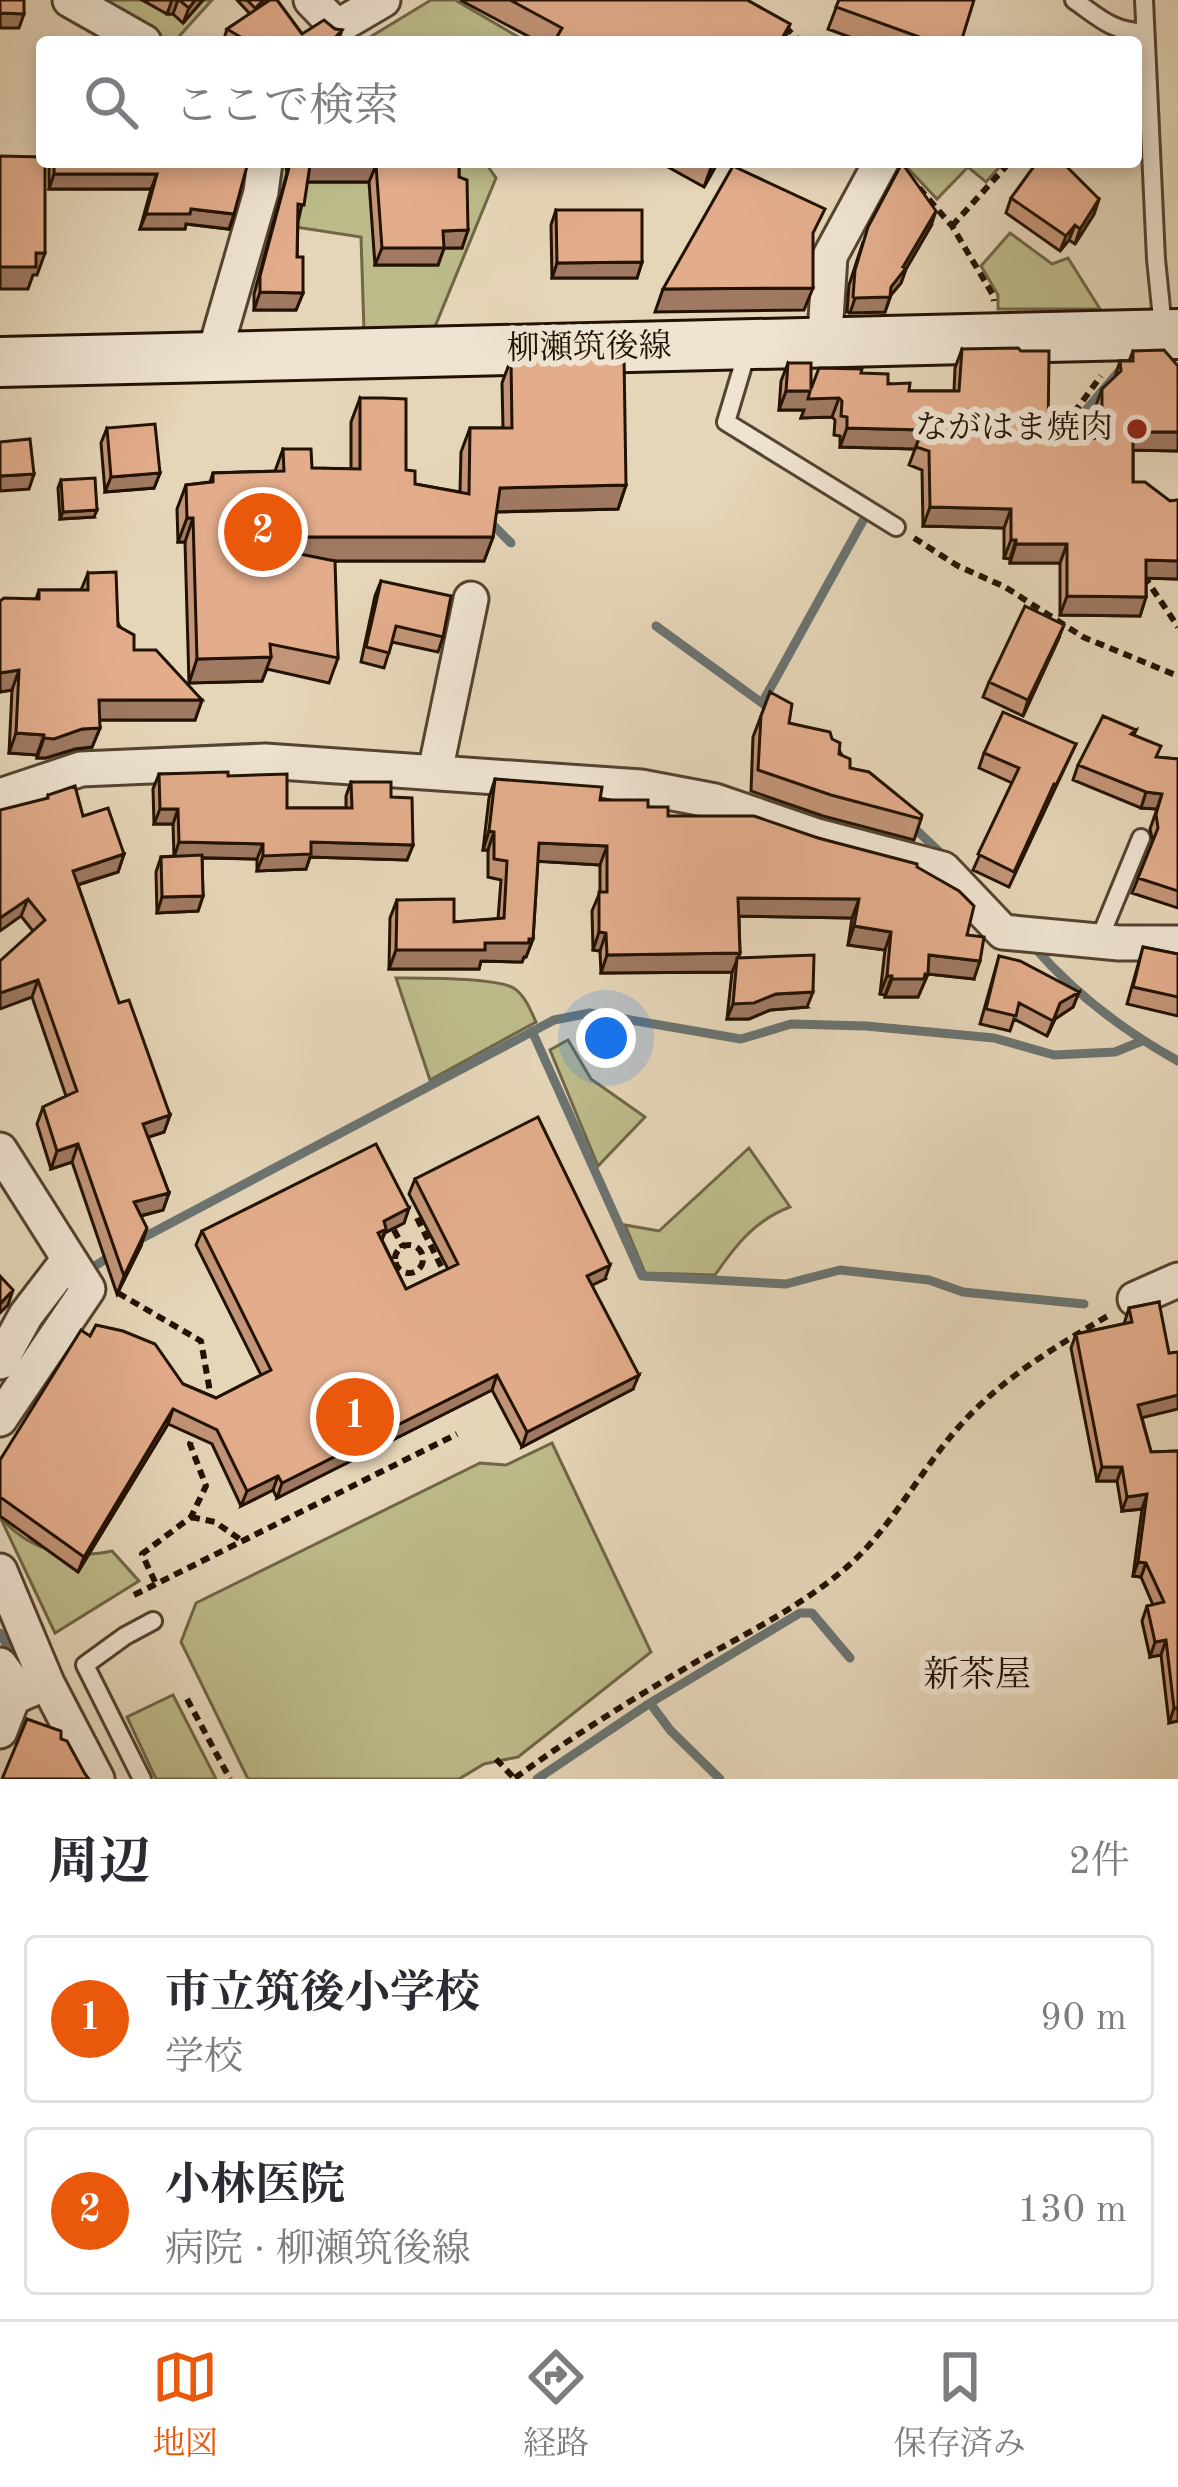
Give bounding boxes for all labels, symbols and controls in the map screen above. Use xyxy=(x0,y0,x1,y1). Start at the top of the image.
search box xyxy=(36,36,1142,168)
icon: search xyxy=(78,69,144,135)
text: ここで検索 xyxy=(174,86,399,131)
street label: 柳瀬筑後線 xyxy=(506,328,672,367)
place label: ながはま焼肉 xyxy=(915,410,1113,446)
marker: ながはま焼肉 xyxy=(1124,416,1150,442)
pin: 2 xyxy=(224,487,302,577)
your location xyxy=(576,1008,636,1068)
pin: 1 xyxy=(316,1372,394,1462)
district label: 新茶屋 xyxy=(923,1655,1031,1695)
text: 周辺 xyxy=(48,1839,150,1890)
text: 2件 xyxy=(1068,1843,1130,1882)
text: 市立筑後小学校 xyxy=(165,1973,480,2018)
text: 1 xyxy=(79,1999,101,2038)
text: 90 m xyxy=(1040,1999,1127,2038)
text: 学校 xyxy=(165,2039,243,2078)
text: 小林医院 xyxy=(165,2165,345,2210)
text: 2 xyxy=(79,2191,101,2230)
text: 130 m xyxy=(1017,2191,1127,2230)
text: 病院 · 柳瀬筑後線 xyxy=(165,2231,471,2270)
tab: 地図 xyxy=(152,2344,218,2466)
tab: 経路 xyxy=(523,2344,589,2466)
tab: 保存済み xyxy=(894,2344,1026,2466)

